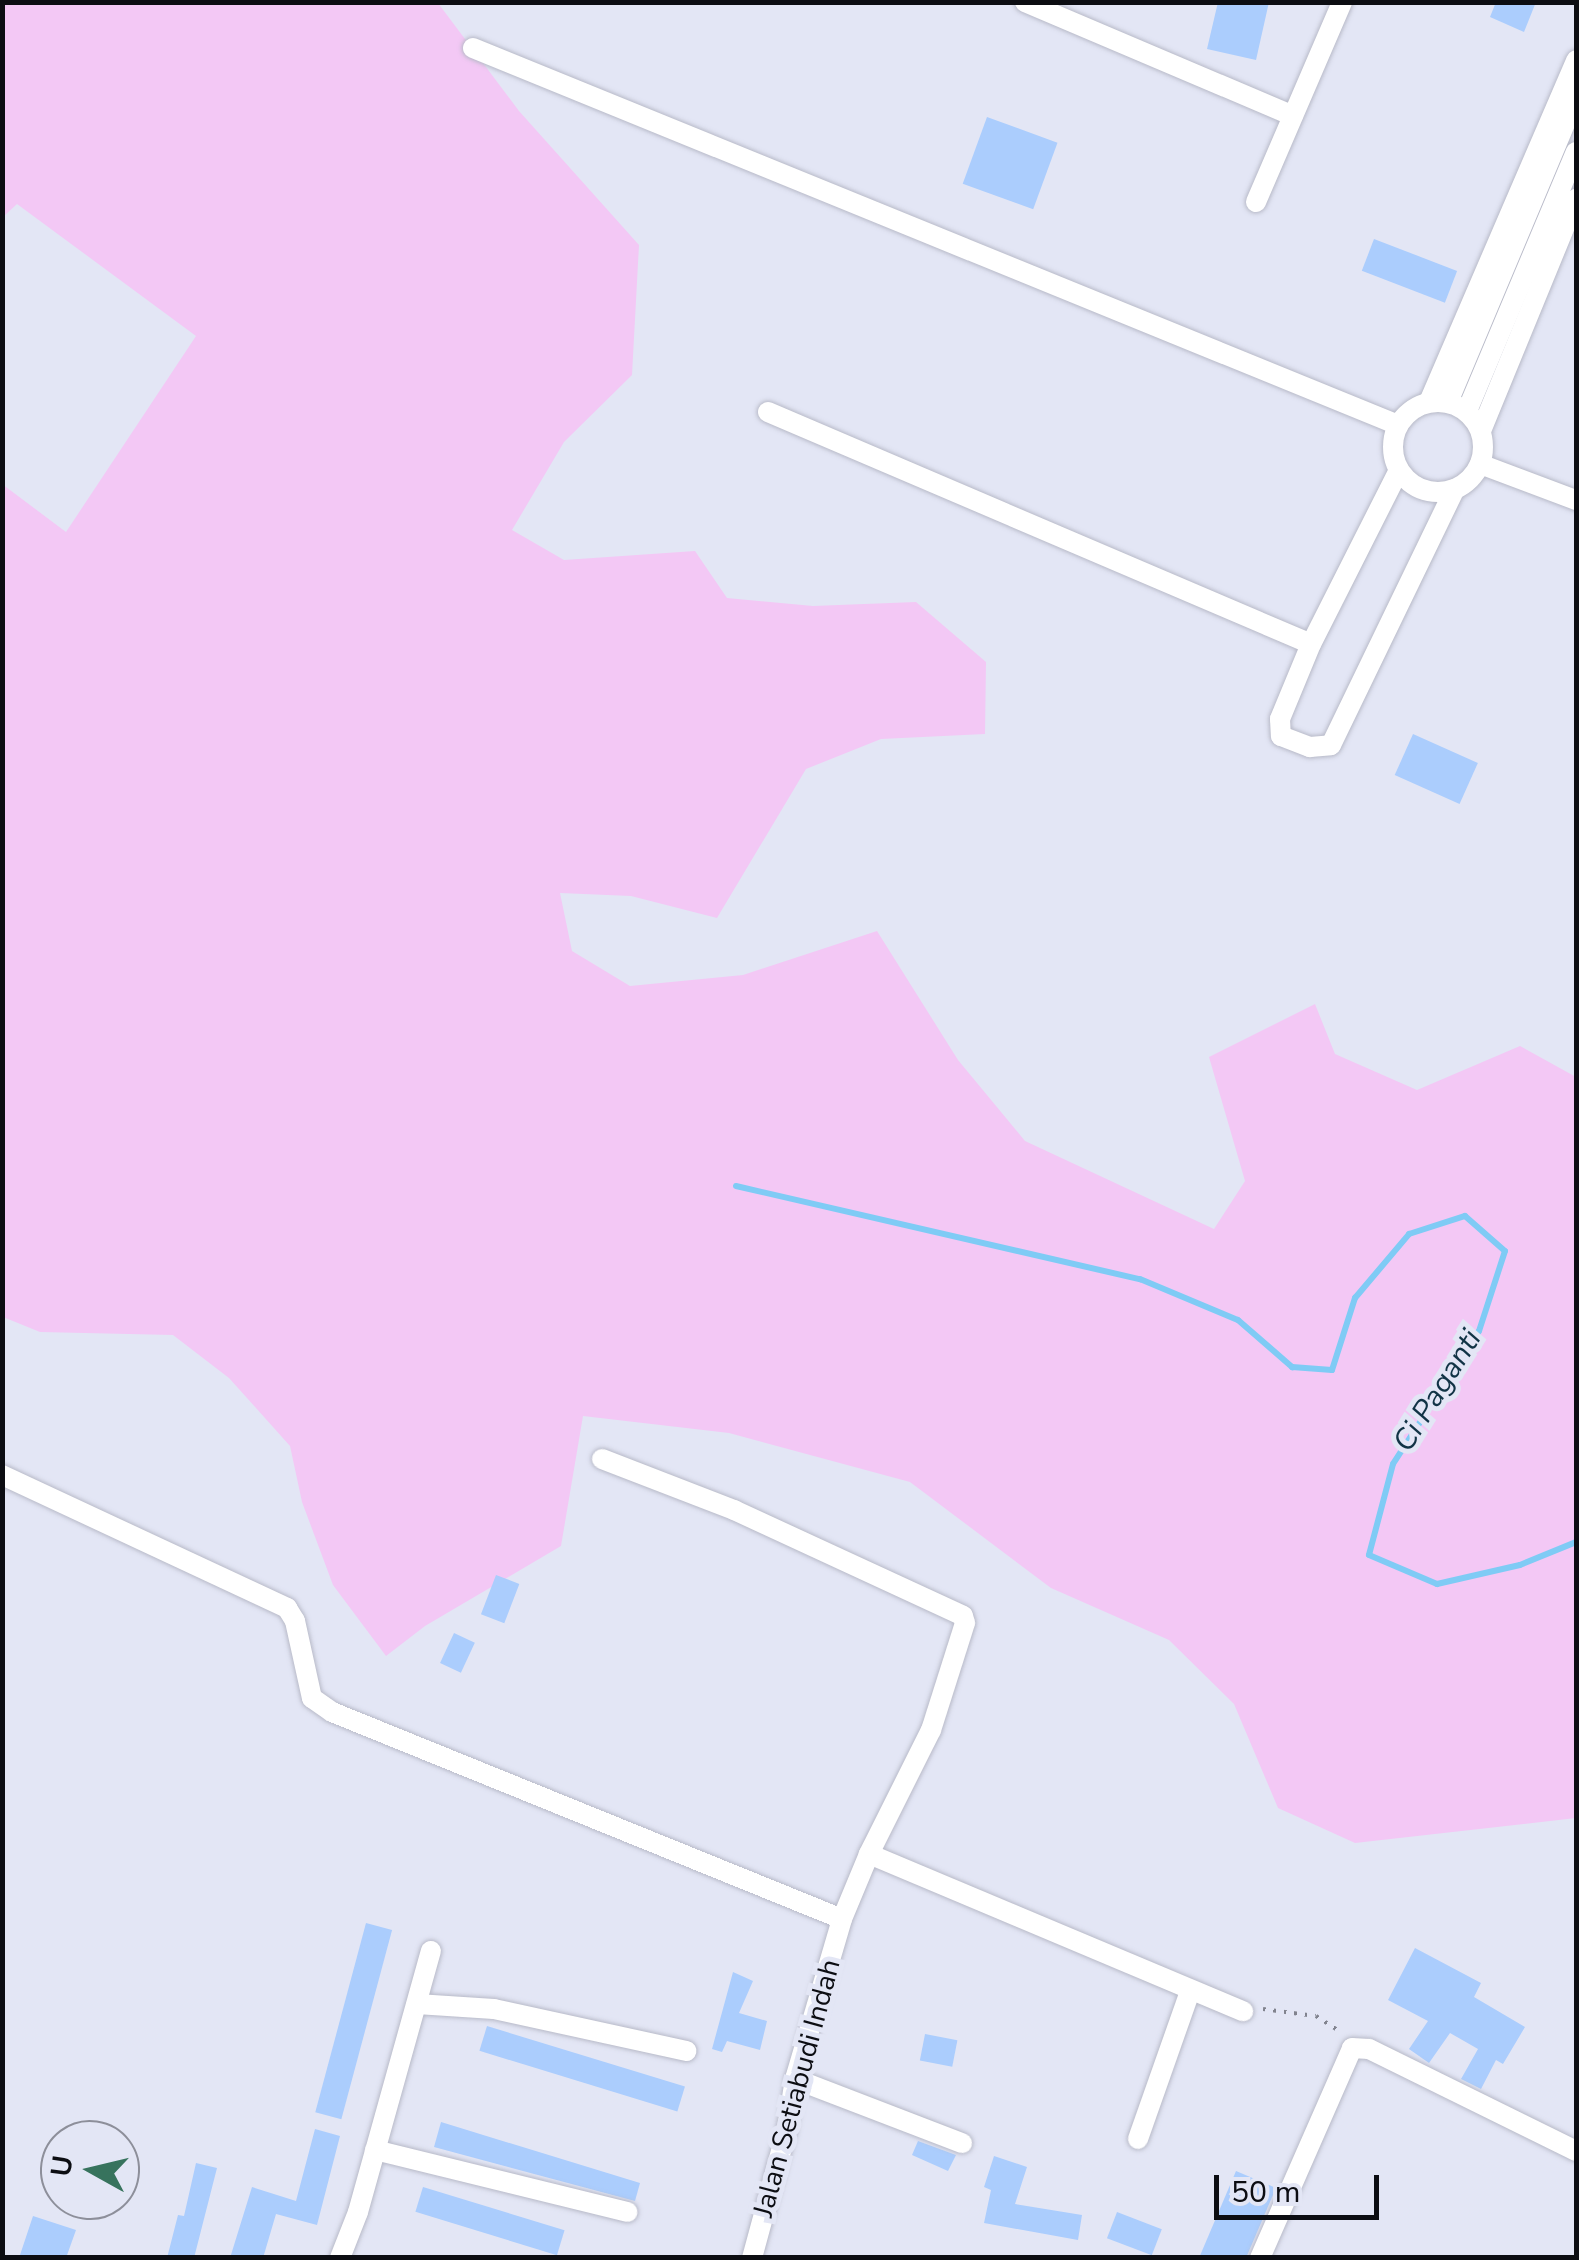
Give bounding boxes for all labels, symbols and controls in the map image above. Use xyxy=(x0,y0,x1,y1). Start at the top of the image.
water label: Ci Paganti xyxy=(1386,1323,1490,1459)
street label: Jalan Setiabudi Indah xyxy=(746,1955,848,2221)
north arrow xyxy=(40,2120,140,2220)
text: U xyxy=(42,2153,83,2179)
scale bar xyxy=(1219,2155,1384,2217)
text: 50 m xyxy=(1231,2172,1300,2213)

